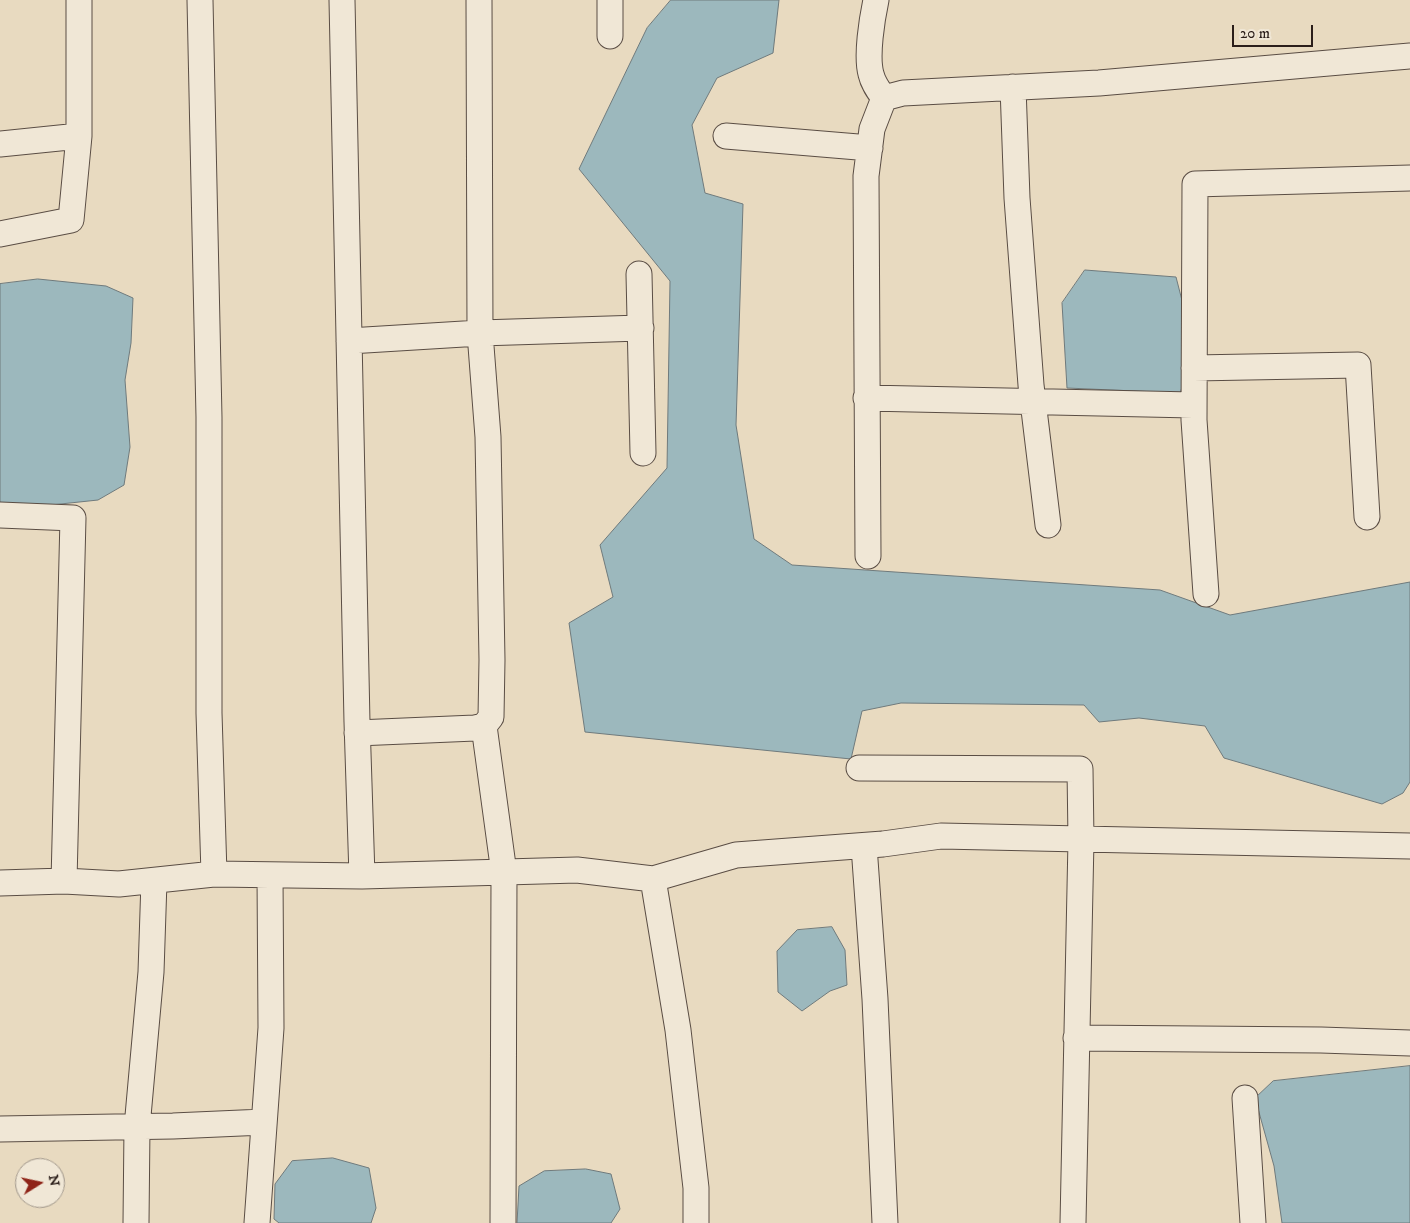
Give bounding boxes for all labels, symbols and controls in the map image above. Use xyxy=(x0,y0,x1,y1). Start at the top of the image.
scale bar xyxy=(1235,15,1316,47)
text: 20 m xyxy=(1240,24,1270,43)
north arrow xyxy=(15,1158,65,1208)
text: N xyxy=(44,1173,64,1188)

